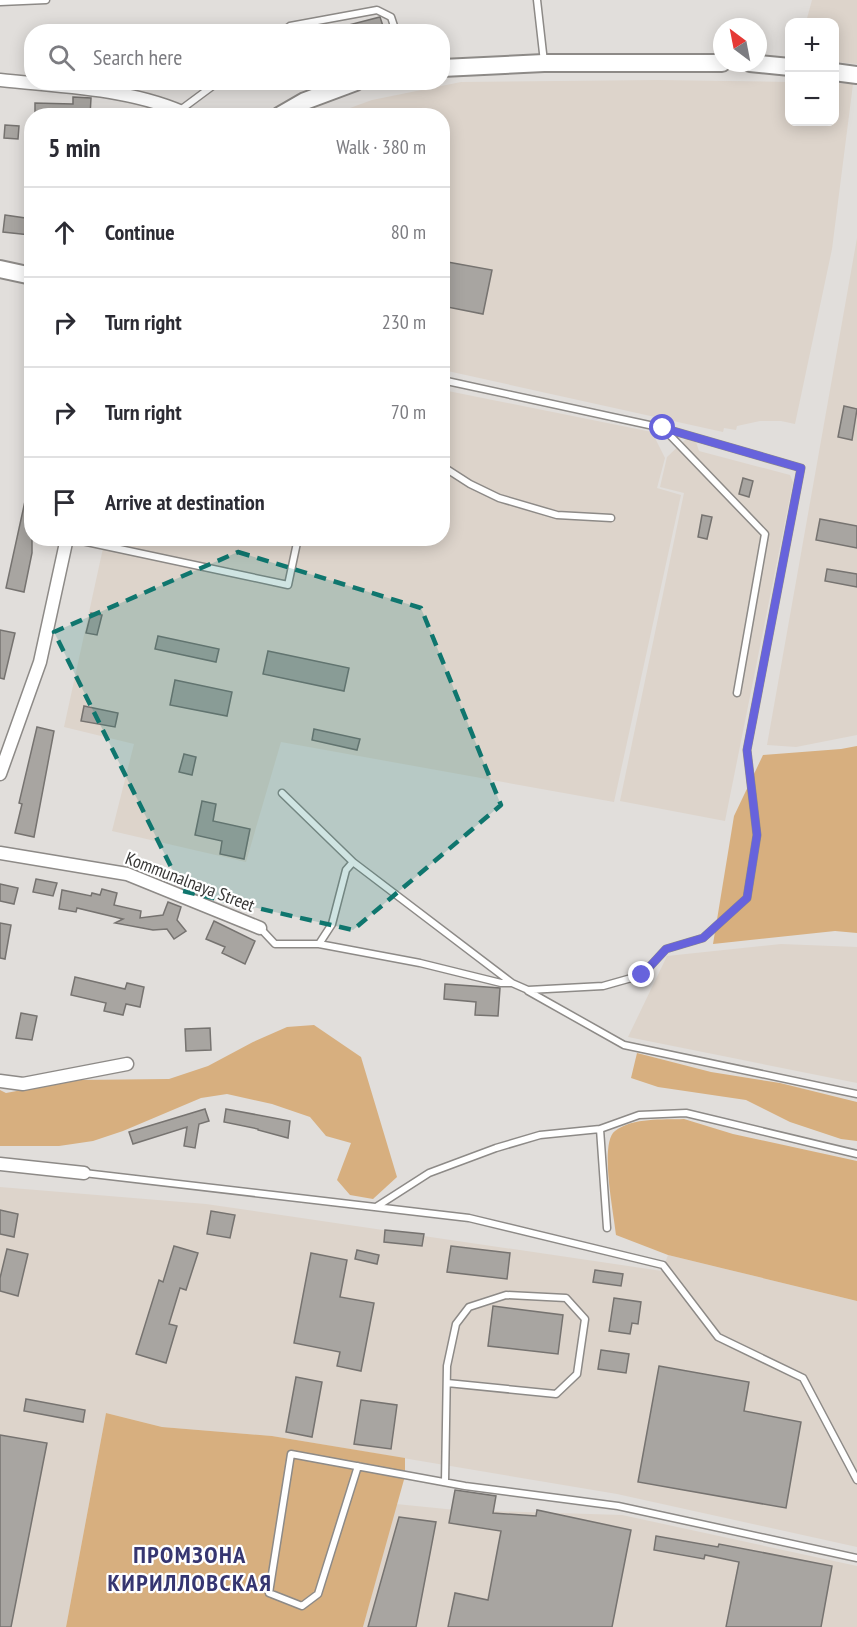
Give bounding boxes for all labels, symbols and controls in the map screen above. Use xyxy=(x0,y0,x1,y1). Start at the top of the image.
north arrow xyxy=(713,18,767,72)
map controls xyxy=(785,18,839,126)
button: + xyxy=(785,18,839,72)
search box xyxy=(24,24,450,90)
icon: search xyxy=(45,41,78,74)
text: Search here xyxy=(93,43,182,71)
button: − xyxy=(785,72,839,126)
text: 5 min xyxy=(48,131,101,164)
text: Walk · 380 m xyxy=(336,134,426,160)
icon: ahead xyxy=(48,216,81,249)
text: Continue xyxy=(105,218,175,246)
text: 80 m xyxy=(391,219,426,245)
icon: right xyxy=(48,306,81,339)
text: Turn right xyxy=(105,308,182,336)
text: 230 m xyxy=(382,309,426,335)
icon: right xyxy=(48,396,81,429)
text: Turn right xyxy=(105,398,182,426)
text: 70 m xyxy=(391,399,426,425)
route start xyxy=(649,414,675,440)
icon: arrive xyxy=(48,486,81,519)
text: Arrive at destination xyxy=(105,488,265,516)
street label: Kommunalnaya Street xyxy=(122,846,258,917)
route end xyxy=(628,961,654,987)
district label: ПРОМЗОНА КИРИЛЛОВСКАЯ xyxy=(108,1539,272,1598)

